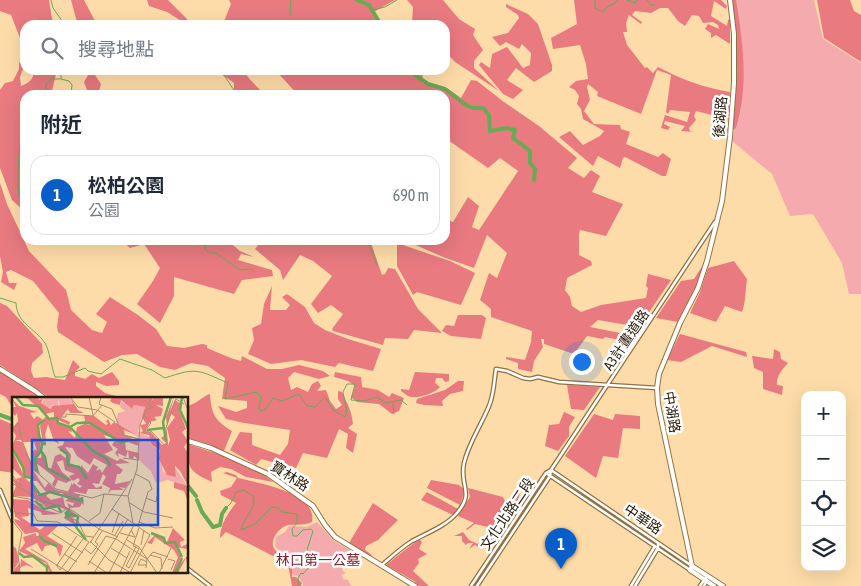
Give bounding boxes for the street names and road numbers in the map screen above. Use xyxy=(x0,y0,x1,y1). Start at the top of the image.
street label: 後湖路 xyxy=(710,95,730,139)
street label: A3計畫道路 xyxy=(600,307,652,373)
street label: 中湖路 xyxy=(661,390,683,434)
street label: 寶林路 xyxy=(268,458,312,494)
street label: 文化北路二段 xyxy=(477,475,537,553)
street label: 中華路 xyxy=(621,501,665,537)

